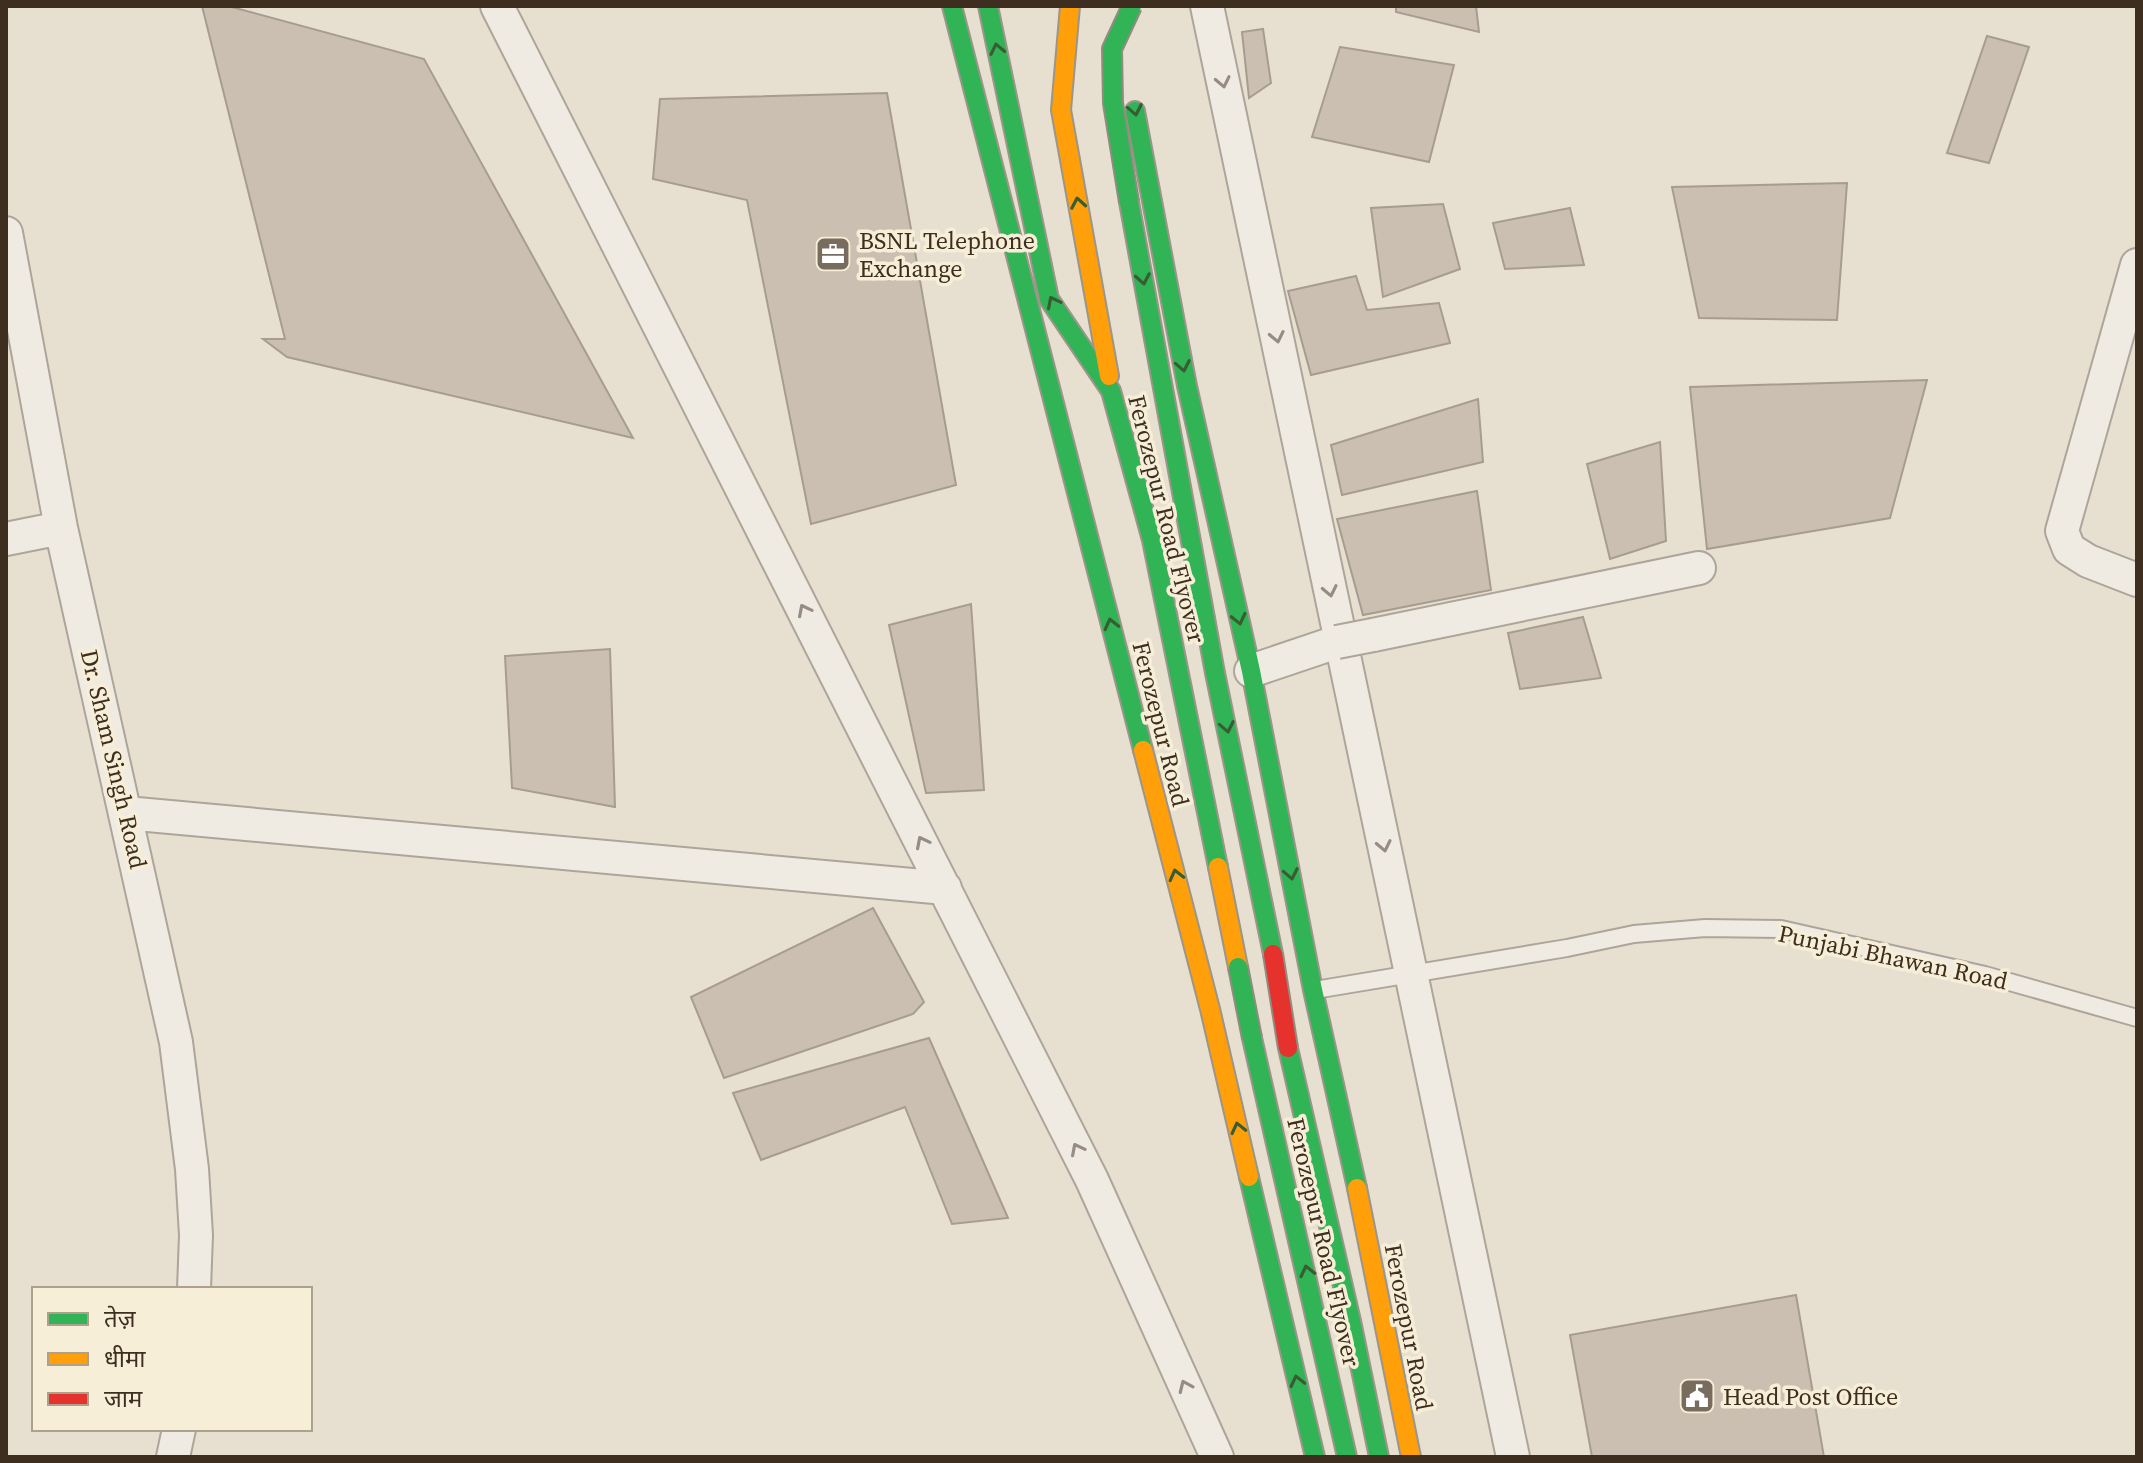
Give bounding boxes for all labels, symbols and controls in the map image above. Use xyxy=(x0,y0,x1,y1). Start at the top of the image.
one-way arrow xyxy=(989,43,1006,56)
one-way arrow xyxy=(1214,75,1231,89)
one-way arrow xyxy=(1125,103,1142,117)
one-way arrow xyxy=(1071,197,1088,210)
place label: BSNL Telephone Exchange xyxy=(859,224,1035,285)
office icon: BSNL Telephone Exchange xyxy=(814,235,852,273)
one-way arrow xyxy=(1134,272,1151,286)
one-way arrow xyxy=(1047,296,1063,311)
one-way arrow xyxy=(1268,329,1285,343)
one-way arrow xyxy=(1174,359,1191,372)
street label: Ferozepur Road Flyover xyxy=(1120,392,1214,646)
one-way arrow xyxy=(1321,584,1338,598)
one-way arrow xyxy=(798,604,814,619)
one-way arrow xyxy=(1230,612,1247,626)
one-way arrow xyxy=(1103,617,1120,631)
street label: Ferozepur Road xyxy=(1125,638,1198,810)
street label: Dr. Sham Singh Road xyxy=(73,646,155,872)
one-way arrow xyxy=(1218,720,1235,734)
one-way arrow xyxy=(916,836,931,851)
one-way arrow xyxy=(1375,838,1392,852)
one-way arrow xyxy=(1281,868,1298,881)
one-way arrow xyxy=(1168,869,1185,883)
street label: Punjabi Bhawan Road xyxy=(1775,917,2011,998)
street label: Ferozepur Road Flyover xyxy=(1279,1114,1369,1370)
one-way arrow xyxy=(1230,1121,1247,1135)
one-way arrow xyxy=(1071,1143,1086,1158)
street label: Ferozepur Road xyxy=(1377,1241,1441,1414)
one-way arrow xyxy=(1299,1265,1316,1279)
legend xyxy=(32,1287,312,1431)
text: तेज़ xyxy=(104,1302,137,1335)
text: धीमा xyxy=(104,1342,146,1375)
one-way arrow xyxy=(1289,1375,1306,1388)
public building icon: Head Post Office xyxy=(1678,1377,1716,1415)
one-way arrow xyxy=(1178,1380,1194,1394)
place label: Head Post Office xyxy=(1723,1380,1898,1413)
text: जाम xyxy=(104,1382,143,1415)

